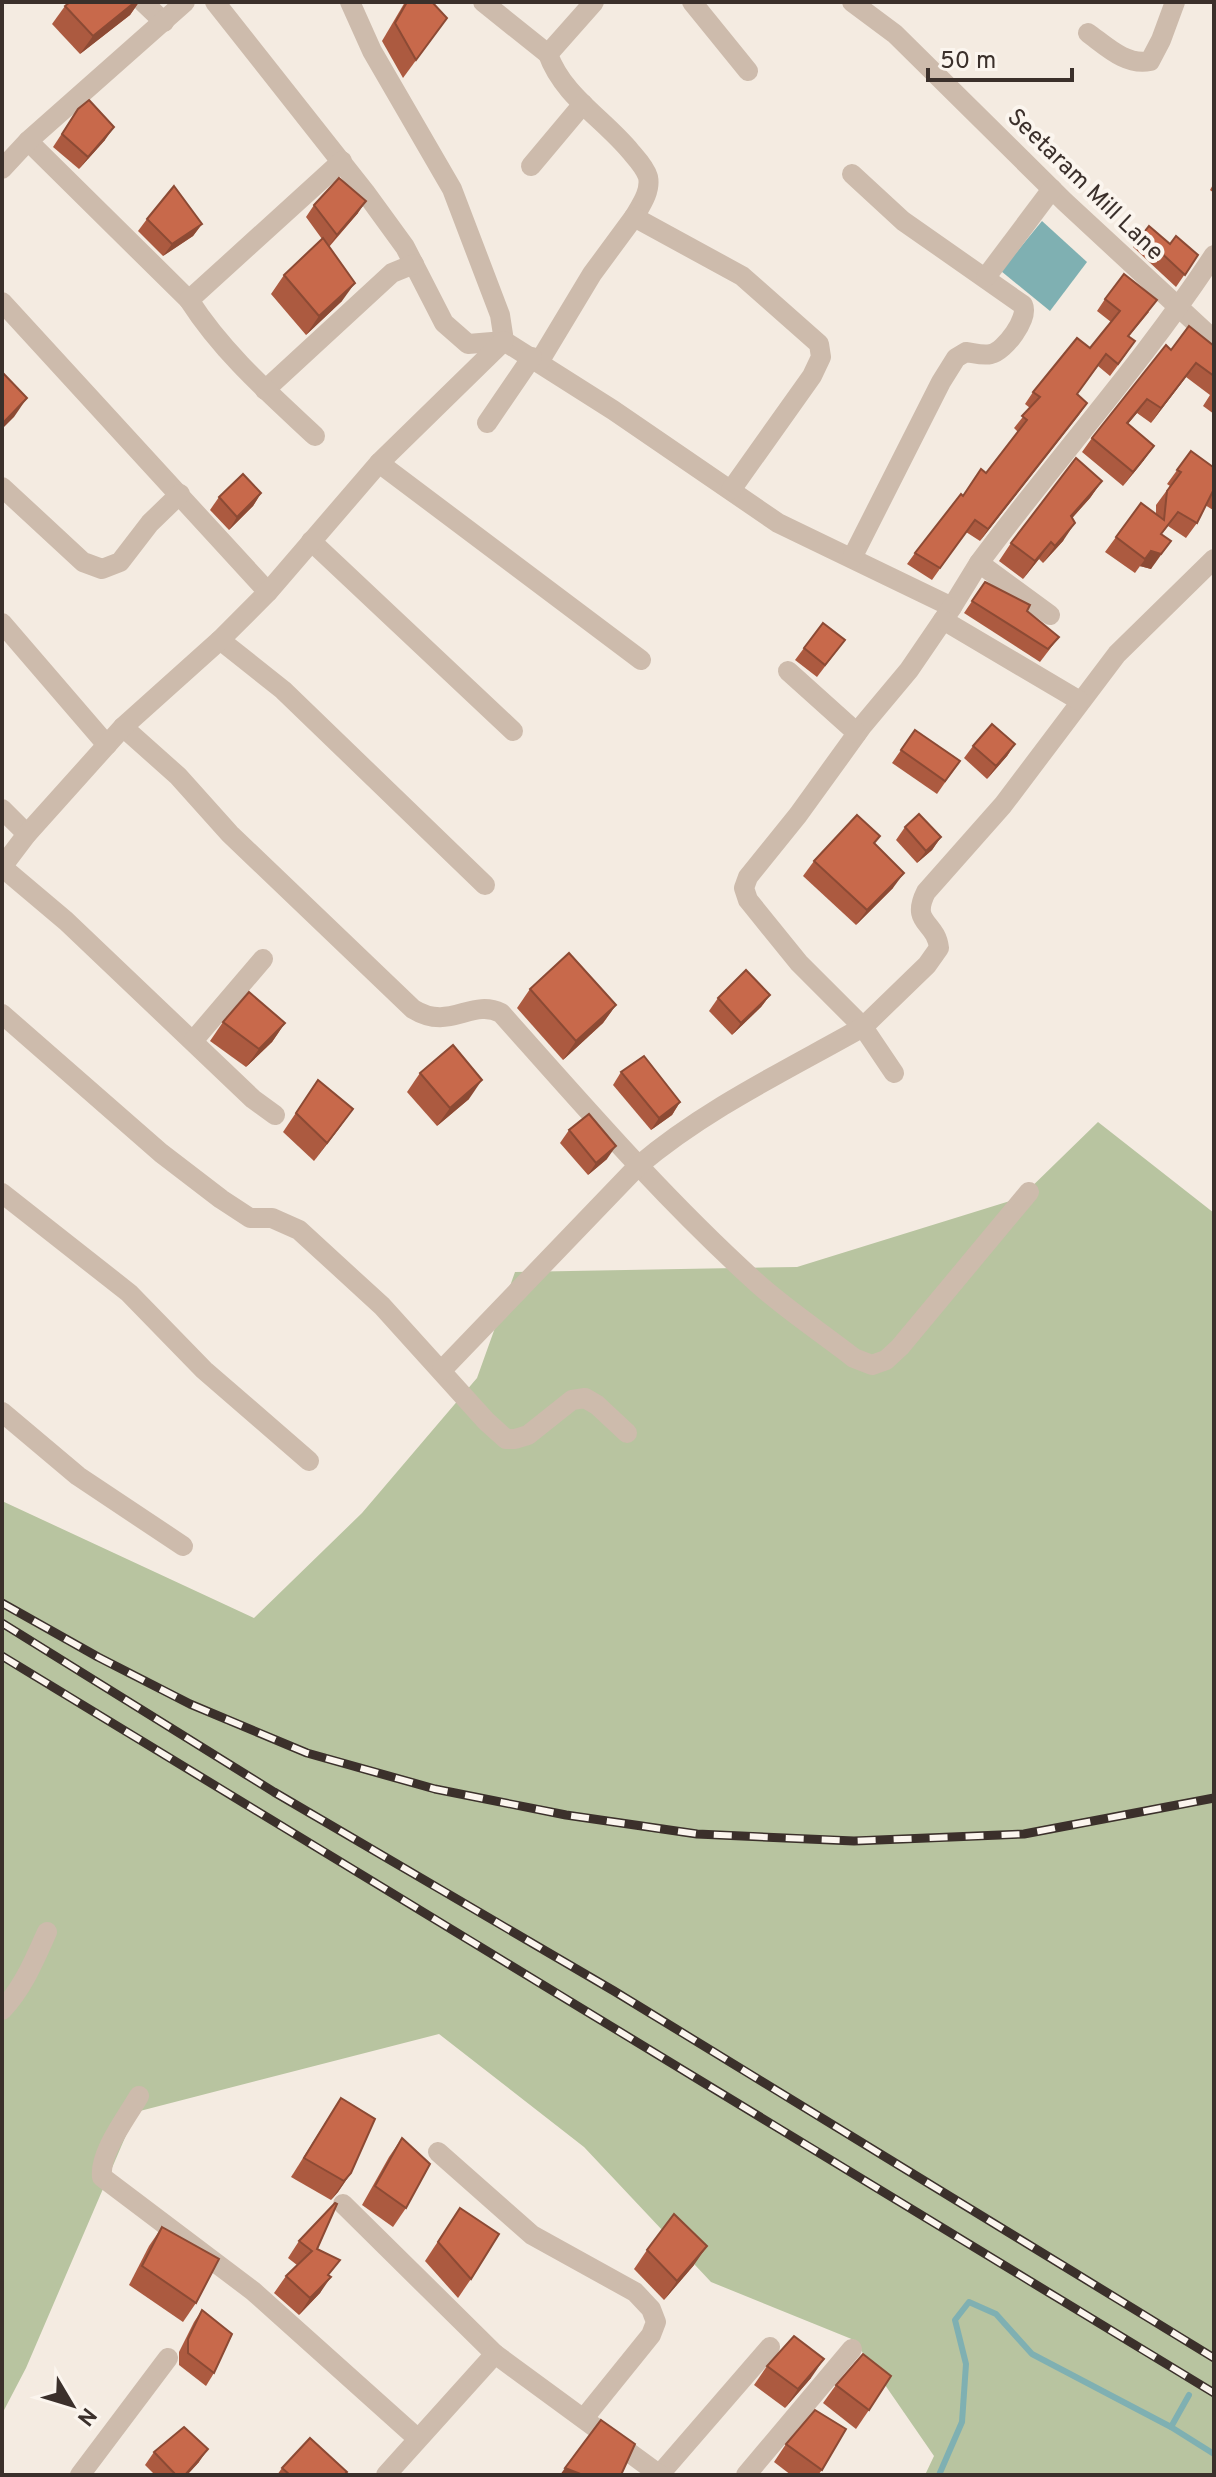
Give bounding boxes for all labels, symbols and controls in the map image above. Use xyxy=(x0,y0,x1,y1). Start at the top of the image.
scale bar xyxy=(928,32,1072,82)
text: 50 m xyxy=(940,47,996,77)
street label: Seetaram Mill Lane xyxy=(1000,103,1169,268)
north arrow xyxy=(32,2365,112,2445)
text: N xyxy=(70,2401,101,2430)

